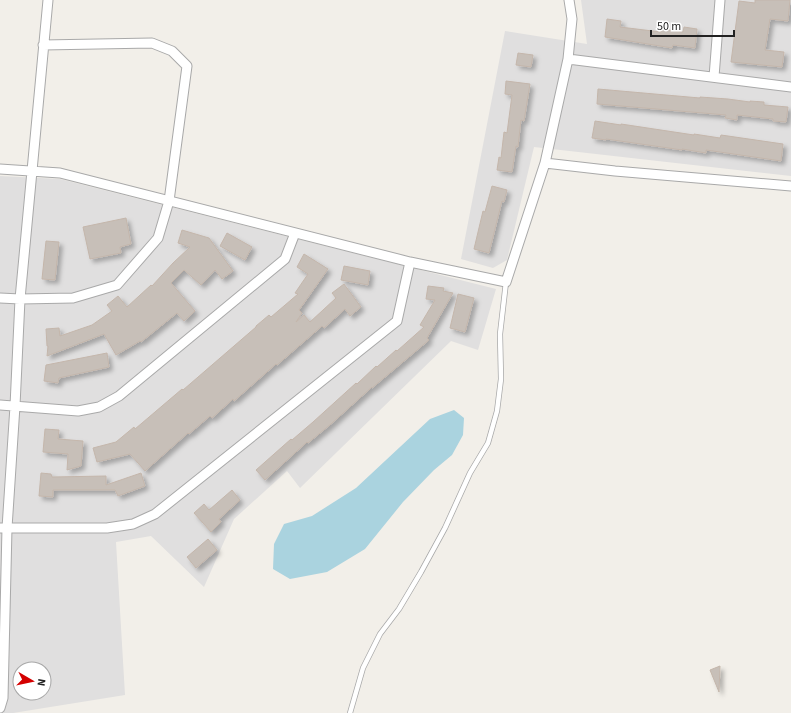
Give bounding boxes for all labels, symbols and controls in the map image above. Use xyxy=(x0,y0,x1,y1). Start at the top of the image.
scale bar xyxy=(651,12,734,38)
text: 50 m xyxy=(657,18,681,35)
north arrow xyxy=(12,661,52,701)
text: N xyxy=(33,678,49,687)

